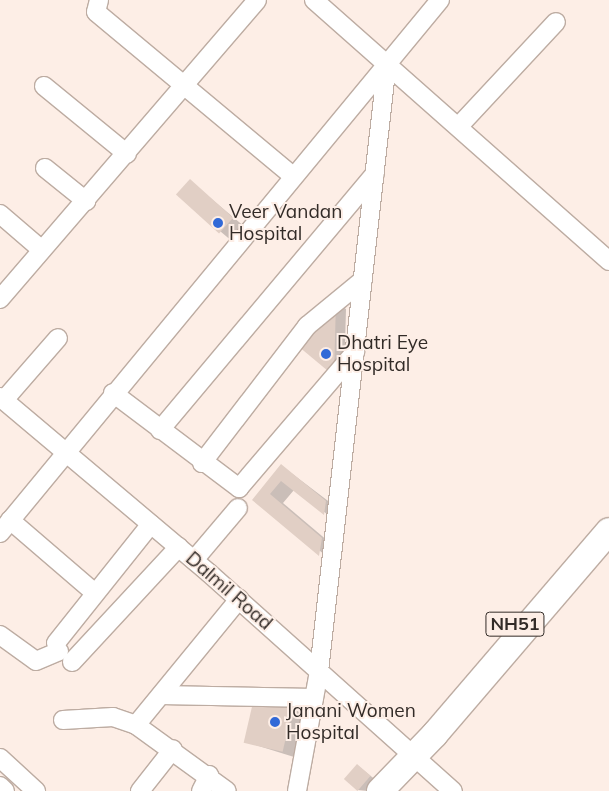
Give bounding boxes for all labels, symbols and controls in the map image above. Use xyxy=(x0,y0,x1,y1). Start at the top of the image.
place label: Veer Vandan Hospital xyxy=(229,201,342,245)
marker: Veer Vandan Hospital xyxy=(211,216,225,230)
place label: Dhatri Eye Hospital xyxy=(337,332,428,376)
marker: Dhatri Eye Hospital xyxy=(319,347,333,361)
street label: Dalmil Road xyxy=(181,547,277,635)
road number: NH51 xyxy=(485,608,545,640)
place label: Janani Women Hospital xyxy=(286,700,416,744)
marker: Janani Women Hospital xyxy=(268,715,282,729)

